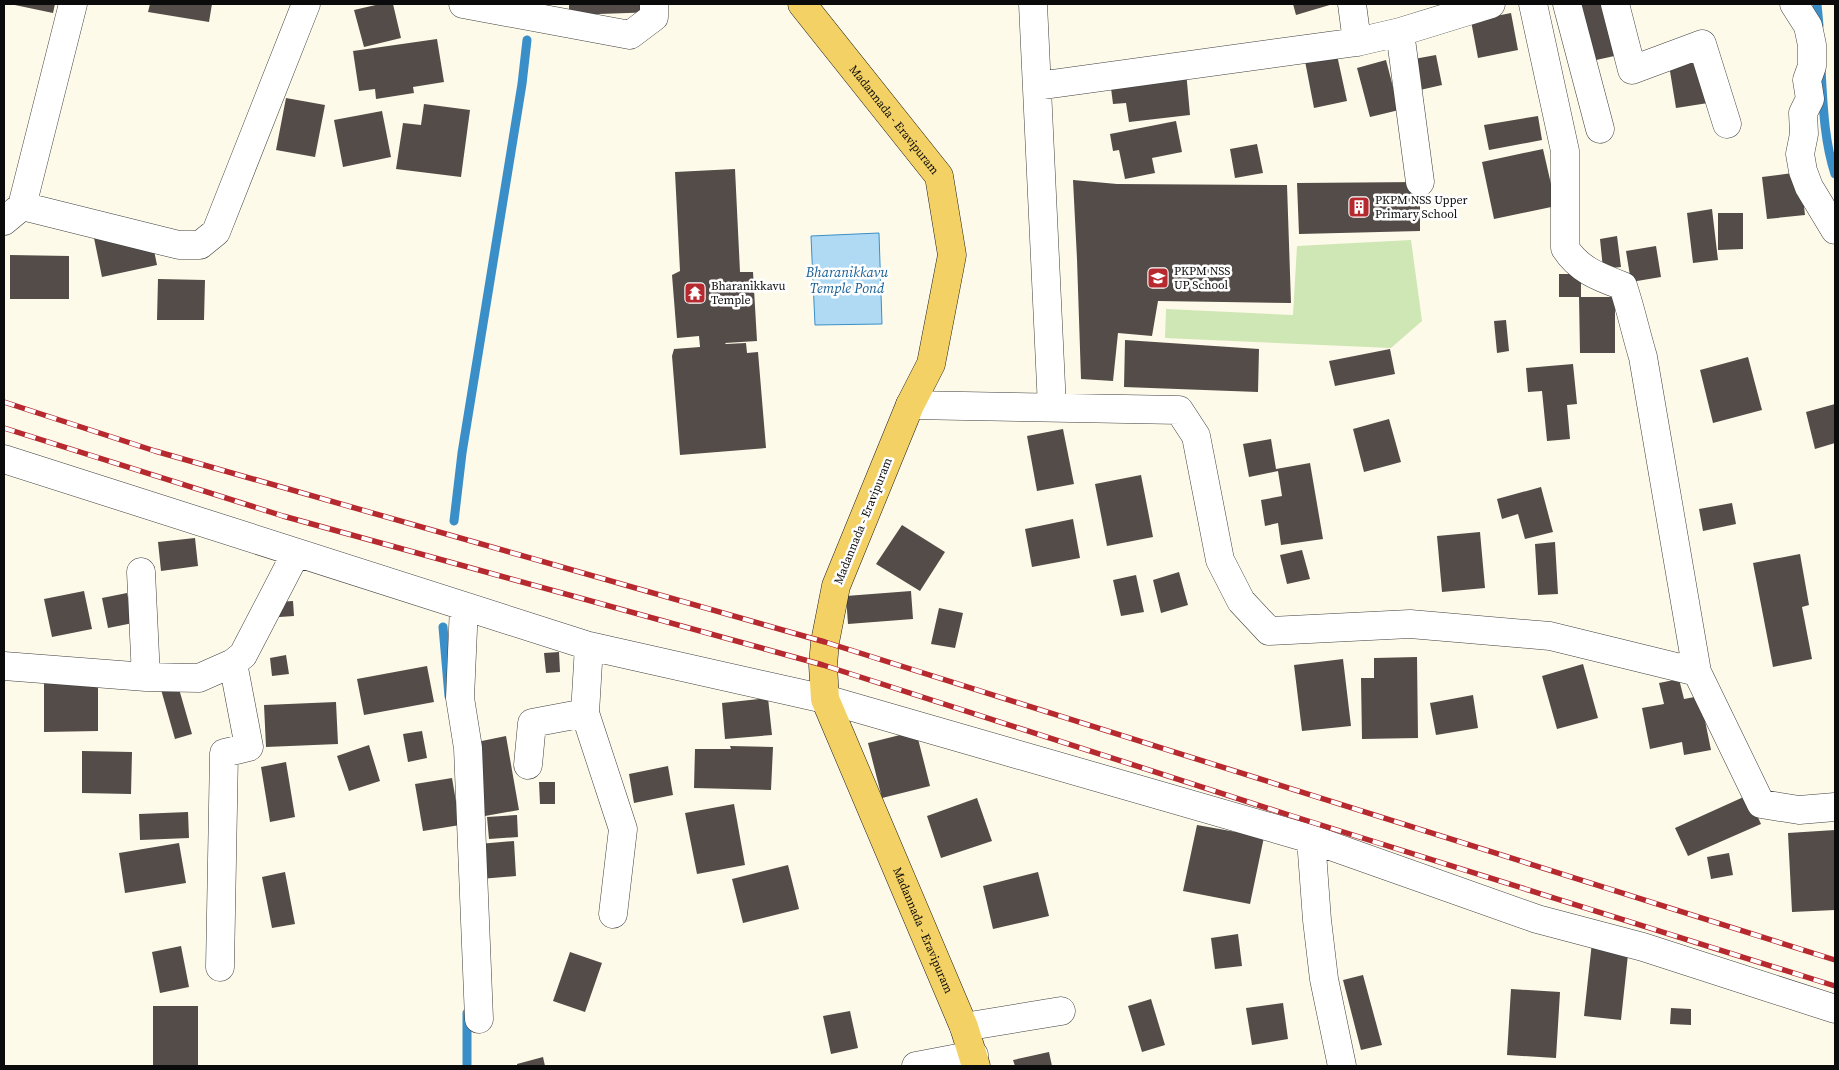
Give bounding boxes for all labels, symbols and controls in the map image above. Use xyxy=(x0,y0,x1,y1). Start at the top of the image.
street label: Madannada - Eravipuram xyxy=(846,62,943,178)
place label: PKPM NSS Upper Primary School xyxy=(1375,192,1468,222)
building icon: PKPM NSS Upper Primary School xyxy=(1347,195,1371,219)
water label: Bharanikkavu Temple Pond xyxy=(805,262,888,298)
place label: PKPM NSS UP School xyxy=(1174,263,1231,293)
school or university icon: PKPM NSS UP School xyxy=(1146,266,1170,290)
place label: Bharanikkavu Temple xyxy=(711,278,786,308)
temple icon: Bharanikkavu Temple xyxy=(683,281,707,305)
street label: Madannada - Eravipuram xyxy=(830,455,896,587)
street label: Madannada - Eravipuram xyxy=(889,865,957,996)

